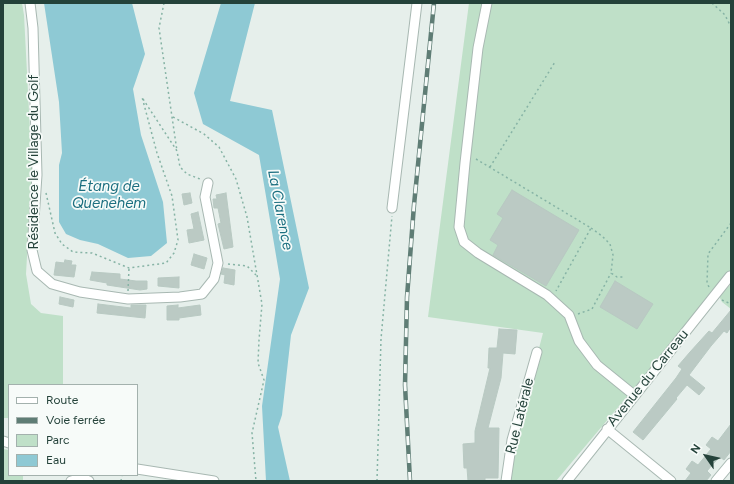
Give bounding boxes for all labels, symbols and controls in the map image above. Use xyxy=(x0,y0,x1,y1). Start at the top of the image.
street label: Résidence le Village du Golf xyxy=(26,75,42,249)
water label: La Clarence xyxy=(263,168,297,252)
water label: Étang de Quenehem xyxy=(72,178,146,213)
street label: Avenue du Carreau xyxy=(604,326,692,430)
street label: Rue Latérale xyxy=(502,376,538,456)
legend xyxy=(8,384,138,476)
text: Route xyxy=(46,393,78,407)
text: Voie ferrée xyxy=(46,413,105,427)
text: Parc xyxy=(46,433,70,447)
north arrow xyxy=(686,436,726,476)
text: N xyxy=(688,442,703,456)
text: Eau xyxy=(46,453,66,467)

